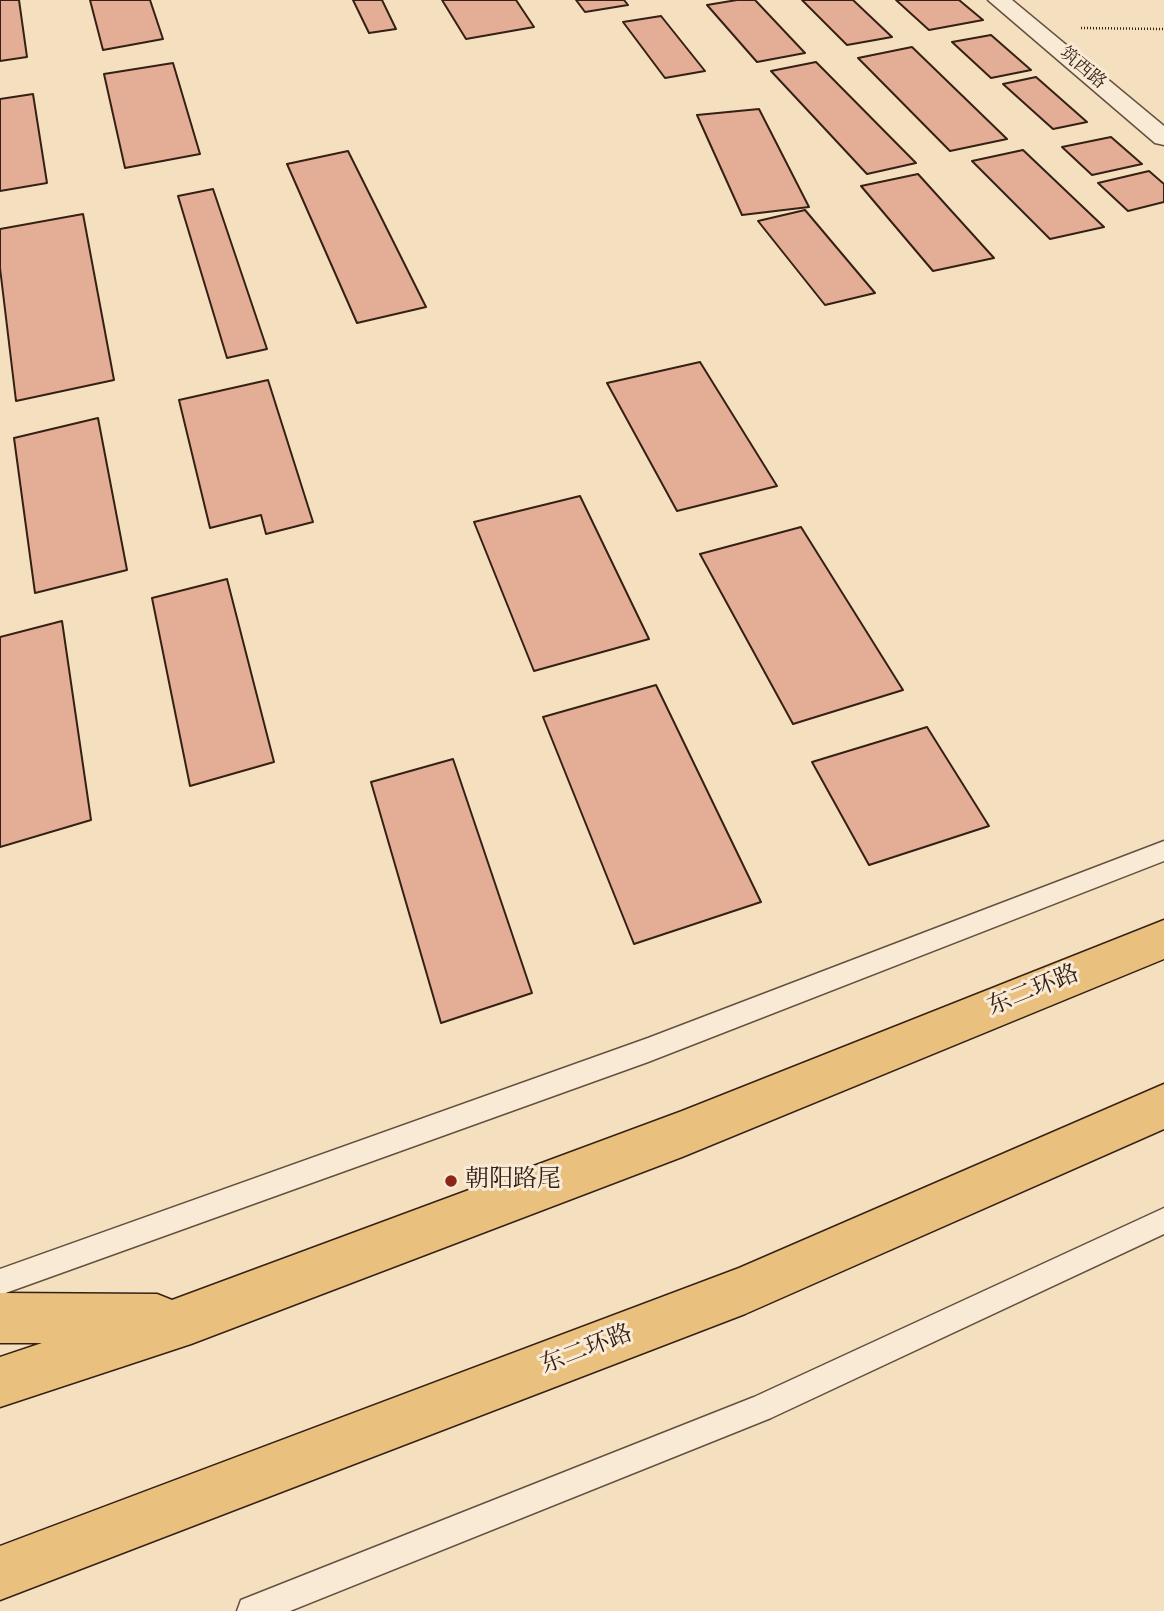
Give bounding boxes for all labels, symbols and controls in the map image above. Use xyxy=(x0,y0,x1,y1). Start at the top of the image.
street label: 筑西路 xyxy=(1054,43,1110,95)
street label: 东二环路 xyxy=(984,961,1084,1023)
place label: 朝阳路尾 xyxy=(465,1167,561,1195)
marker: 朝阳路尾 xyxy=(443,1173,459,1189)
street label: 东二环路 xyxy=(537,1320,637,1382)

